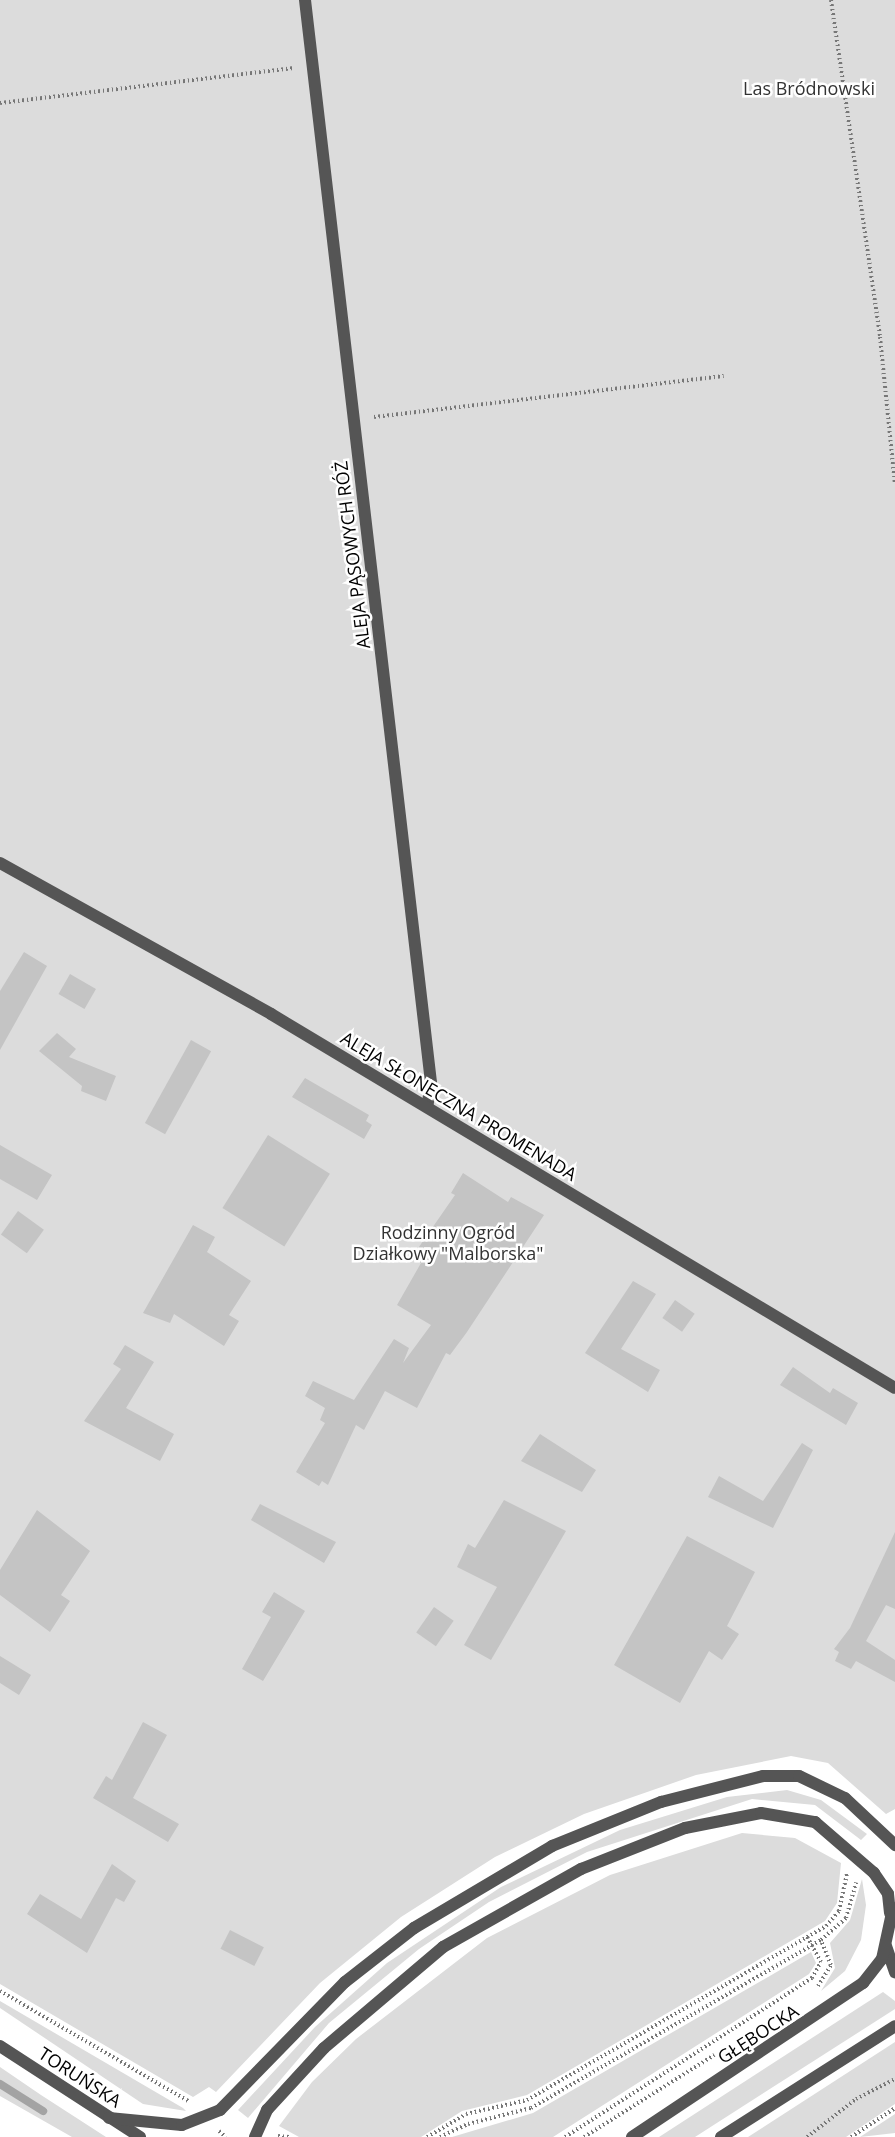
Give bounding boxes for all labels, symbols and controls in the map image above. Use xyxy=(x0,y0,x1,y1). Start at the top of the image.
park label: Las Bródnowski xyxy=(743,77,875,99)
street label: ALEJA PĄSOWYCH RÓŻ xyxy=(330,460,374,650)
street label: ALEJA SŁONECZNA PROMENADA xyxy=(337,1027,581,1185)
park label: Rodzinny Ogród Działkowy "Malborska" xyxy=(353,1222,543,1264)
street label: GŁĘBOCKA xyxy=(714,2000,802,2068)
street label: TORUŃSKA xyxy=(35,2042,125,2112)

